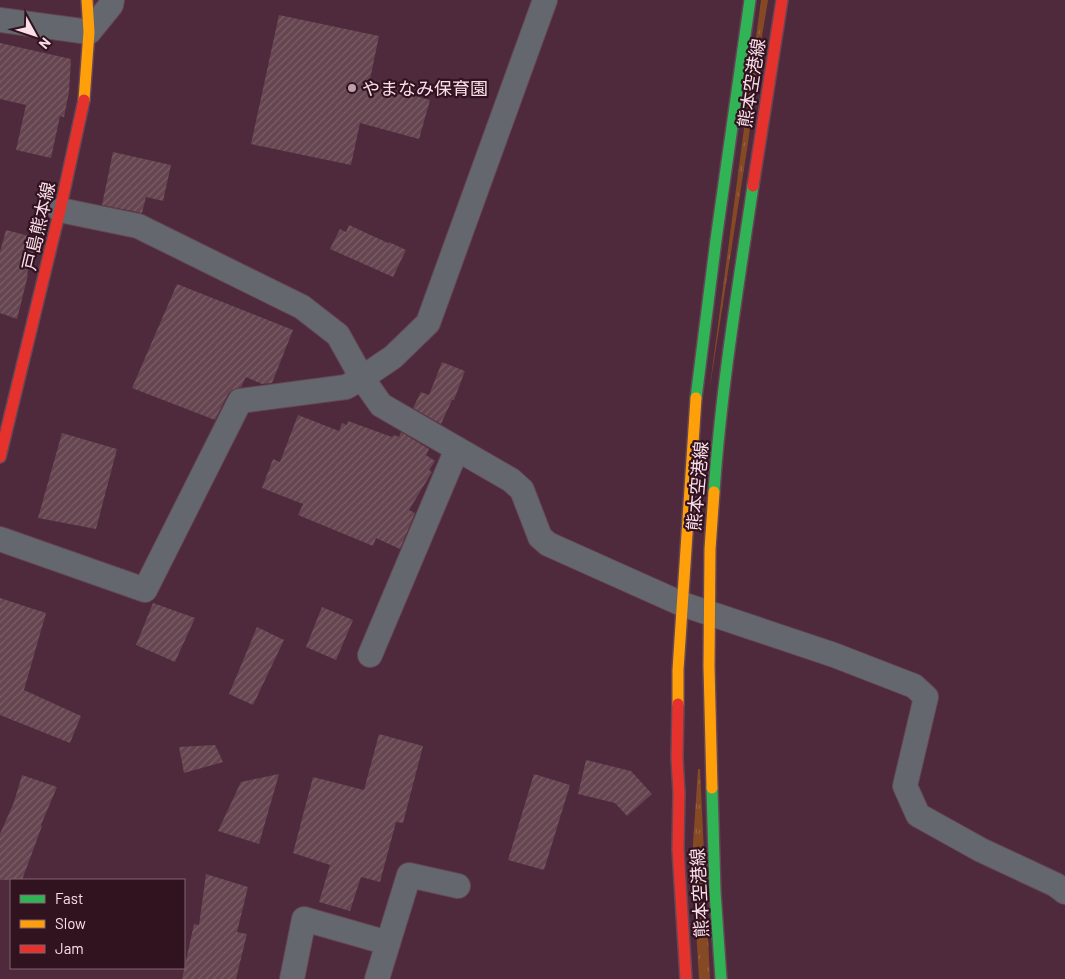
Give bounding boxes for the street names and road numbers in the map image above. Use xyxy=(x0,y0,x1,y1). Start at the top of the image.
street label: 熊本空港線 xyxy=(733,37,769,129)
street label: 戸島熊本線 xyxy=(17,180,59,272)
street label: 熊本空港線 xyxy=(682,440,712,532)
street label: 熊本空港線 xyxy=(686,847,712,939)

